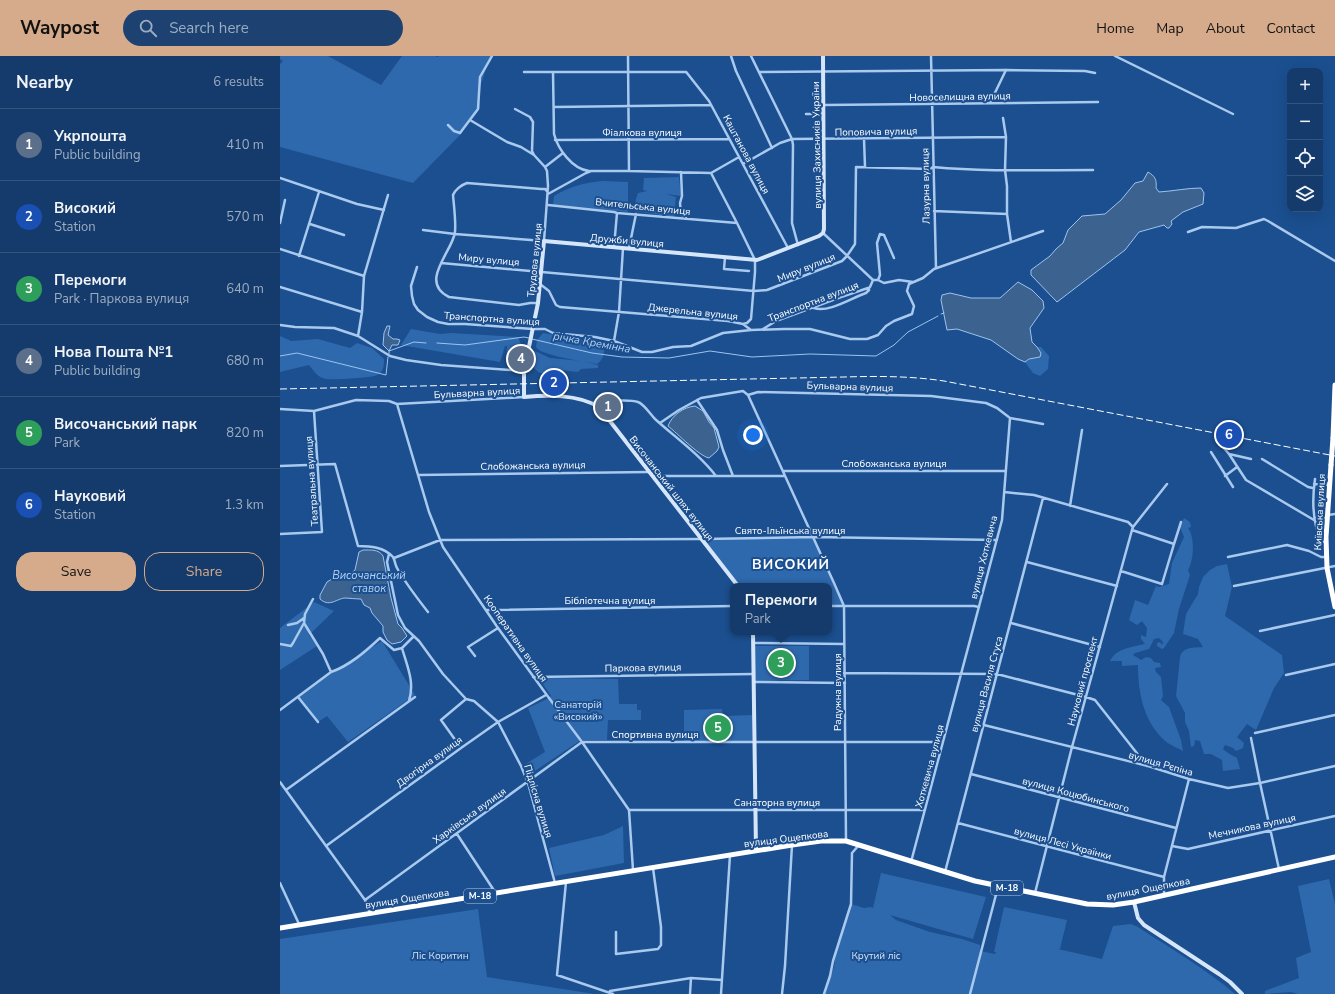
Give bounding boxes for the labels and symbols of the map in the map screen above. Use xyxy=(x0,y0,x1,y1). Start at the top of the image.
street label: вулиця Захисників України xyxy=(809,81,825,209)
street label: Новоселищна вулиця xyxy=(909,89,1011,105)
street label: Каштанова вулиця xyxy=(719,112,773,197)
street label: Поповича вулиця xyxy=(834,124,918,140)
street label: Фіалкова вулиця xyxy=(602,126,682,140)
street label: Лазурна вулиця xyxy=(918,148,934,224)
street label: Вчительська вулиця xyxy=(595,195,691,219)
street label: Трудова вулиця xyxy=(524,222,546,298)
street label: Дружби вулиця xyxy=(589,231,664,251)
street label: Миру вулиця xyxy=(458,250,520,270)
street label: Миру вулиця xyxy=(775,250,837,286)
street label: Транспортна вулиця xyxy=(766,278,861,326)
street label: Джерельна вулиця xyxy=(647,300,739,324)
street label: Транспортна вулиця xyxy=(443,309,540,329)
water label: річка Кремінна xyxy=(552,328,632,357)
pin: 4 xyxy=(508,344,534,374)
pin: 2 xyxy=(541,368,567,398)
street label: Бульварна вулиця xyxy=(806,378,894,396)
street label: Бульварна вулиця xyxy=(433,384,521,402)
pin: 1 xyxy=(595,392,621,422)
pin: 6 xyxy=(1216,420,1242,450)
your location xyxy=(743,425,763,445)
street label: Височанський шлях вулиця xyxy=(626,433,717,544)
street label: Театральна вулиця xyxy=(302,435,322,526)
street label: Слобожанська вулиця xyxy=(841,457,947,471)
street label: Слобожанська вулиця xyxy=(480,458,586,474)
street label: Київська вулиця xyxy=(1311,473,1329,551)
street label: вулиця Хоткевича xyxy=(967,514,1001,600)
street label: Свято-Ільїнська вулиця xyxy=(735,524,845,538)
district label: ВИСОКИЙ xyxy=(752,555,830,574)
water label: Височанський ставок xyxy=(332,568,406,596)
street label: Кооперативна вулиця xyxy=(480,592,551,685)
street label: Бібліотечна вулиця xyxy=(565,594,655,608)
street label: Науковий проспект xyxy=(1064,634,1102,728)
street label: вулиця Василя Стуса xyxy=(967,635,1007,734)
pin: 3 xyxy=(768,648,794,678)
street label: Радужна вулиця xyxy=(831,653,845,731)
street label: Паркова вулиця xyxy=(605,660,681,676)
park label: Санаторій «Високий» xyxy=(554,698,602,724)
pin: 5 xyxy=(705,713,731,743)
street label: Хоткевича вулиця xyxy=(912,723,948,809)
street label: Спортивна вулиця xyxy=(611,728,699,742)
street label: Двогірна вулиця xyxy=(394,733,466,791)
street label: вулиця Рєпіна xyxy=(1127,748,1195,780)
street label: Підлісна вулиця xyxy=(520,763,556,840)
street label: вулиця Коцюбинського xyxy=(1021,774,1131,816)
street label: Харківська вулиця xyxy=(430,784,509,847)
street label: Санаторна вулиця xyxy=(734,796,820,810)
street label: Мечникова вулиця xyxy=(1207,811,1297,843)
street label: вулиця Лесі Українки xyxy=(1012,824,1113,864)
street label: вулиця Ощепкова xyxy=(743,827,829,851)
street label: вулиця Ощепкова xyxy=(1105,874,1191,904)
road number: М-18 xyxy=(991,881,1023,895)
street label: вулиця Ощепкова xyxy=(364,885,450,913)
road number: М-18 xyxy=(464,889,496,903)
park label: Ліс Коритин xyxy=(411,949,469,963)
park label: Крутий ліс xyxy=(851,949,901,963)

